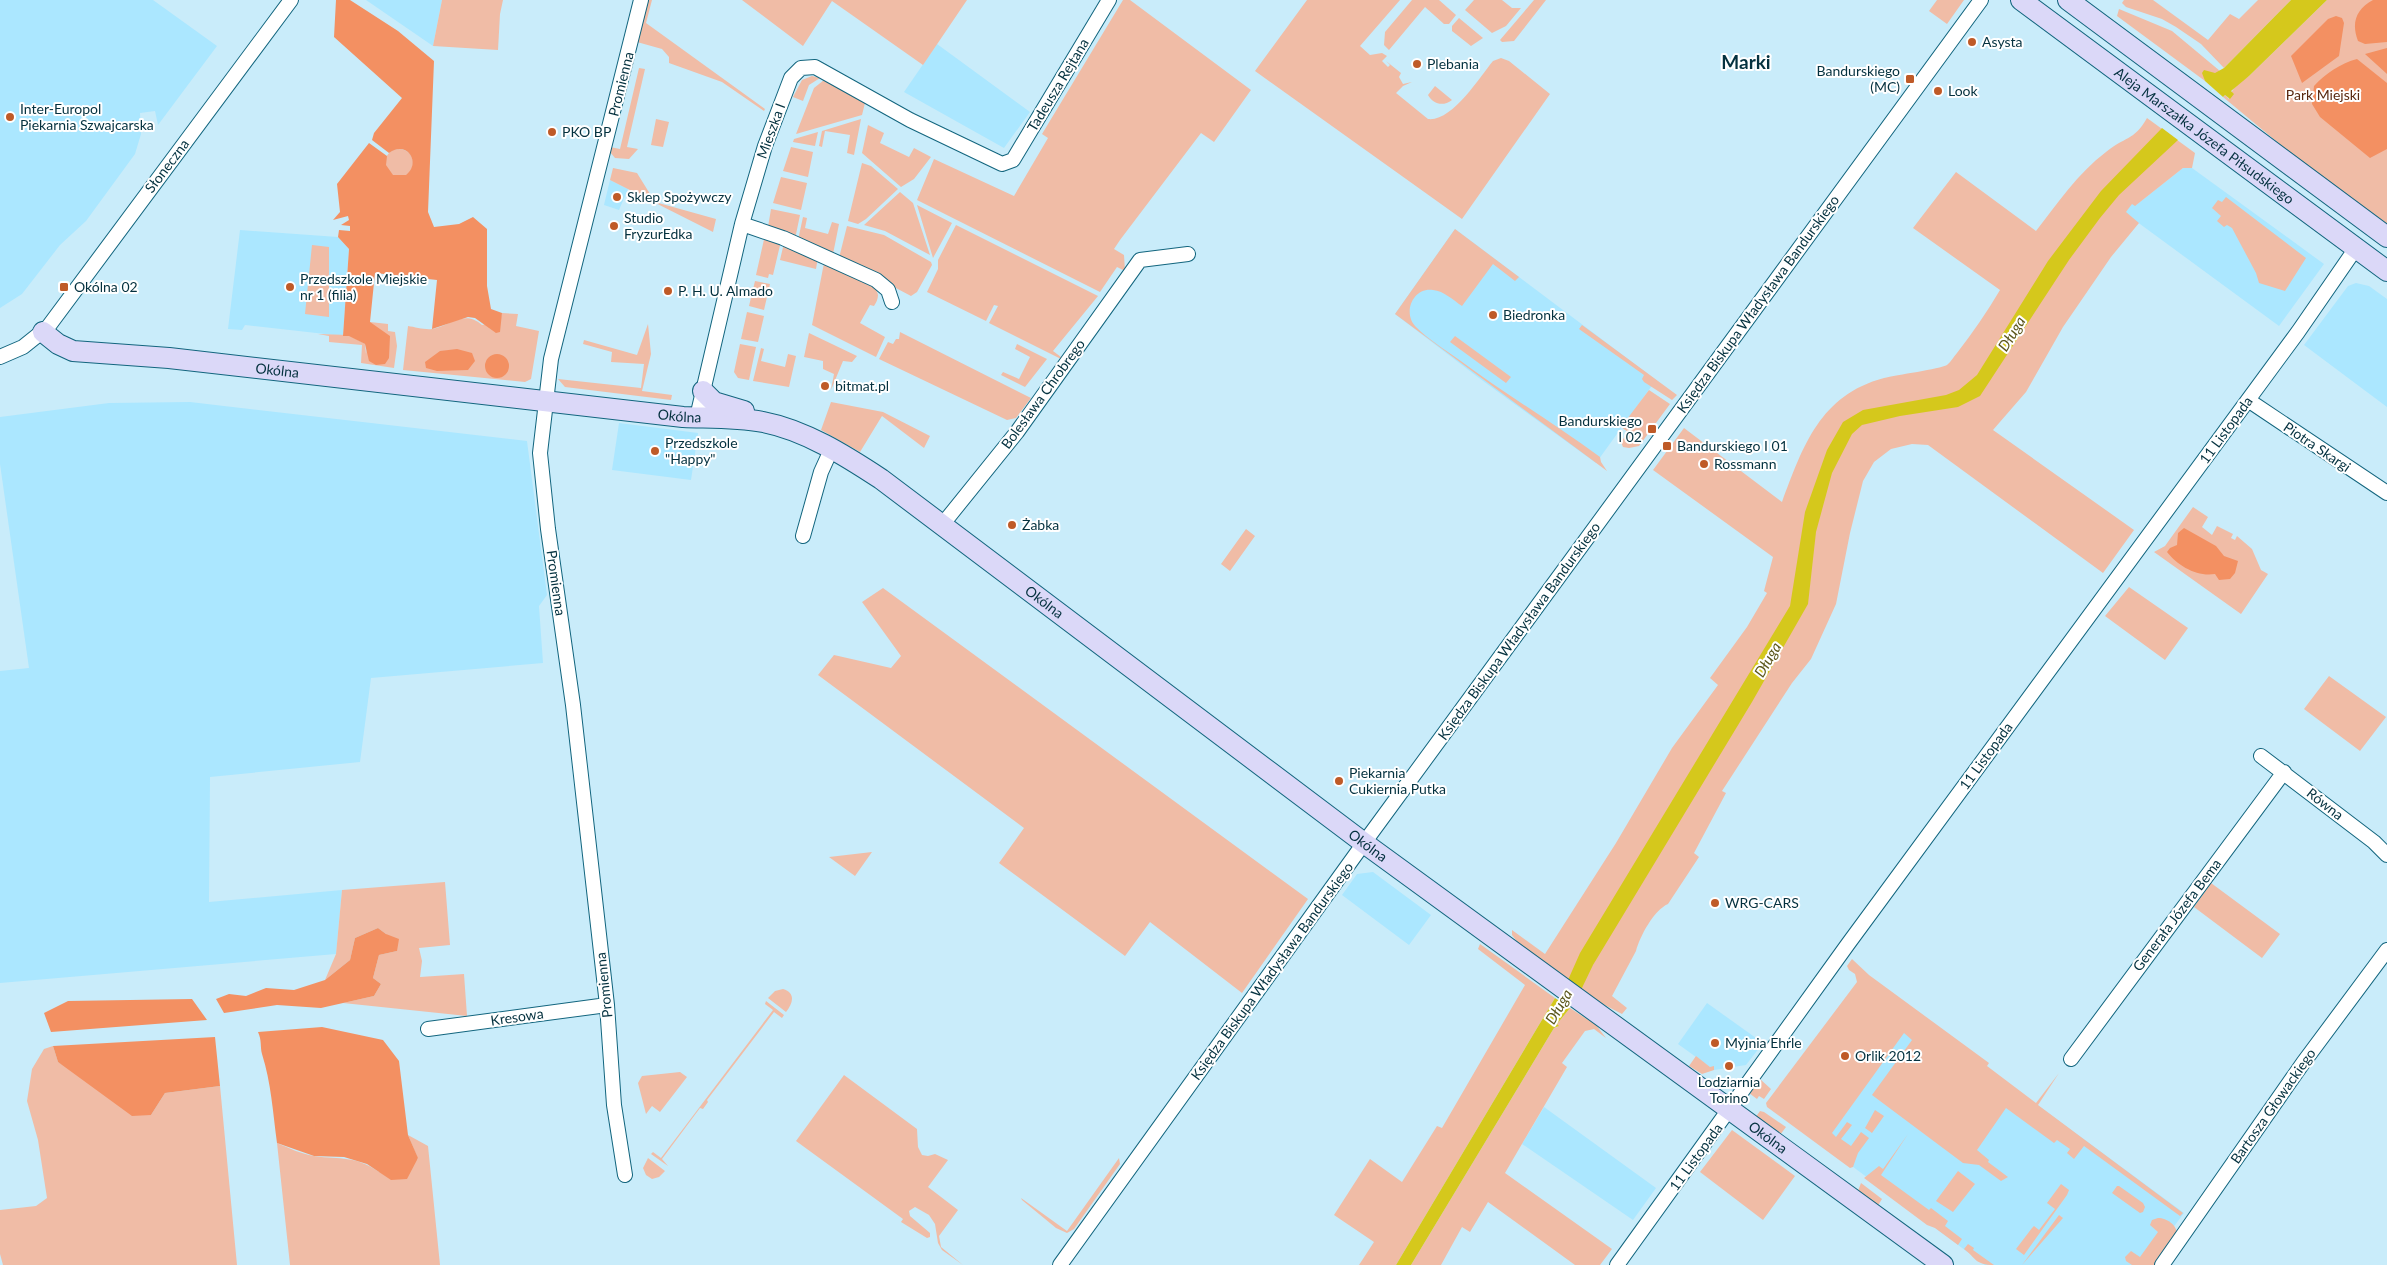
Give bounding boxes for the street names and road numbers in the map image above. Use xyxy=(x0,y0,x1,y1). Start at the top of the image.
street label: Tadeusza Rejtana xyxy=(1023,35,1092,134)
street label: Promienna xyxy=(604,50,637,118)
street label: Aleja Marszałka Józefa Piłsudskiego xyxy=(2111,63,2298,207)
street label: Mieszka I xyxy=(753,101,788,161)
street label: Słoneczna xyxy=(141,136,192,196)
street label: Księdza Biskupa Władysława Bandurskiego xyxy=(1673,191,1842,416)
street label: Bolesława Chrobrego xyxy=(997,336,1088,452)
street label: Okólna xyxy=(255,359,300,381)
street label: 11 Listopada xyxy=(2196,393,2256,467)
street label: Okólna xyxy=(657,405,702,425)
street label: Piotra Skargi xyxy=(2281,418,2354,475)
street label: Księdza Biskupa Władysława Bandurskiego xyxy=(1434,518,1603,743)
street label: Promienna xyxy=(543,549,570,617)
street label: Okólna xyxy=(1022,582,1067,622)
street label: 11 Listopada xyxy=(1956,719,2016,793)
street label: Równa xyxy=(2304,784,2347,823)
street label: Okólna xyxy=(1345,825,1391,865)
street label: Generała Józefa Bema xyxy=(2129,855,2224,974)
street label: Księdza Biskupa Władysława Bandurskiego xyxy=(1187,858,1356,1083)
street label: Promienna xyxy=(592,951,615,1019)
street label: Kresowa xyxy=(489,1004,545,1029)
street label: Bartosza Głowackiego xyxy=(2226,1045,2319,1167)
street label: Okólna xyxy=(1745,1117,1791,1157)
street label: 11 Listopada xyxy=(1666,1120,1726,1194)

